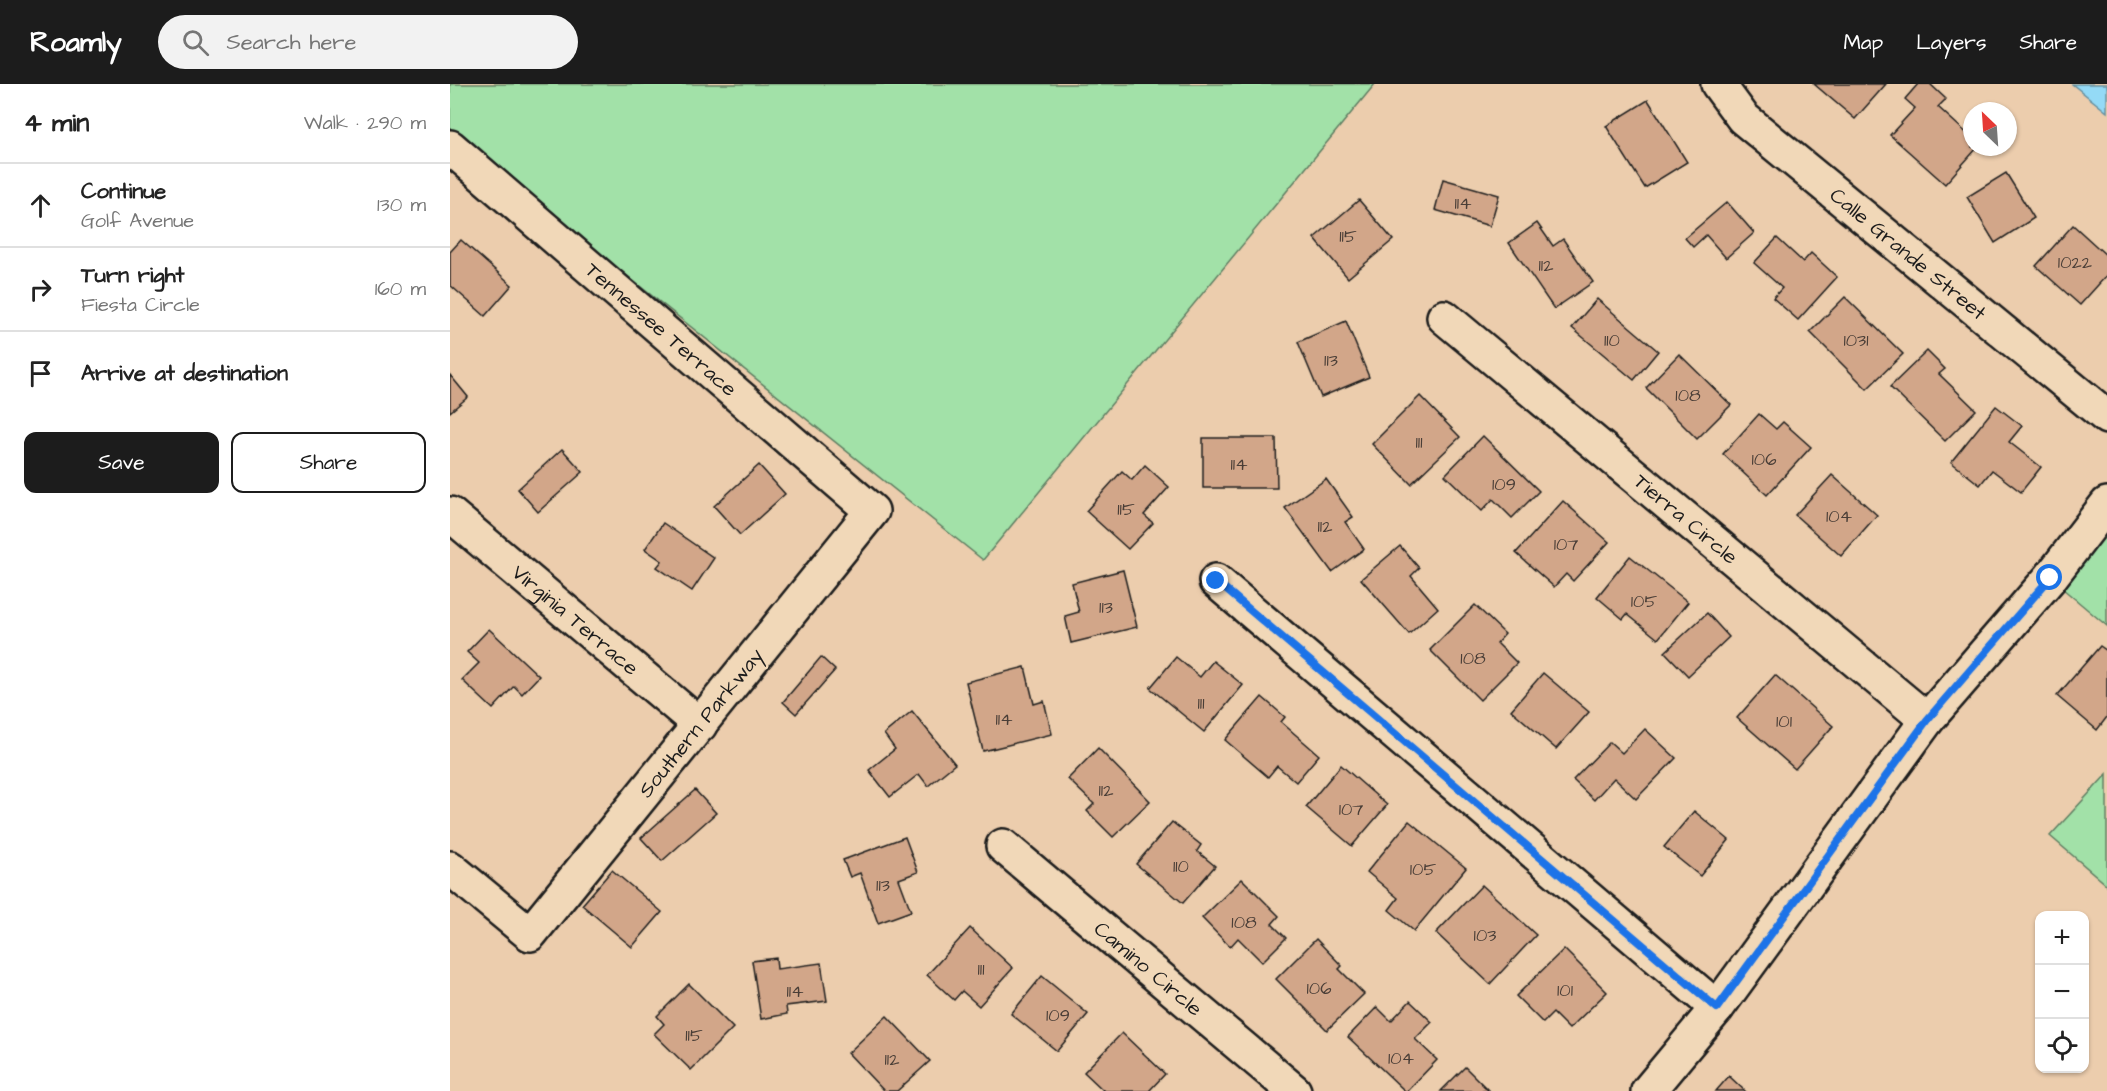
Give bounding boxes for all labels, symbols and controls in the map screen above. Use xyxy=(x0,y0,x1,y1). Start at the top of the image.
search box xyxy=(158,15,578,69)
text: Roamly xyxy=(30,23,122,62)
icon: search xyxy=(179,26,212,59)
text: Search here xyxy=(227,27,356,58)
text: Map xyxy=(1843,28,1883,57)
text: Layers xyxy=(1916,28,1986,57)
text: Share xyxy=(2019,28,2077,57)
north arrow xyxy=(1963,102,2017,156)
text: 4 min xyxy=(24,105,89,141)
text: Walk · 290 m xyxy=(304,109,426,137)
text: Continue xyxy=(81,176,166,207)
street label: Calle Grande Street xyxy=(1824,181,1993,327)
icon: ahead xyxy=(24,189,57,222)
text: 130 m xyxy=(377,191,426,219)
house number: 114 xyxy=(1455,191,1471,216)
text: Golf Avenue xyxy=(81,207,194,235)
house number: 115 xyxy=(1339,224,1357,249)
house number: 1022 xyxy=(2058,250,2093,275)
house number: 112 xyxy=(1539,253,1554,278)
street label: Tennessee Terrace xyxy=(579,256,743,403)
text: Turn right xyxy=(81,260,184,291)
icon: right xyxy=(24,273,57,306)
text: 160 m xyxy=(375,275,426,303)
text: Fiesta Circle xyxy=(81,291,200,319)
house number: 110 xyxy=(1604,328,1620,353)
house number: 1031 xyxy=(1843,328,1869,353)
house number: 113 xyxy=(1324,348,1338,373)
icon: arrive xyxy=(24,357,57,390)
text: Arrive at destination xyxy=(81,358,288,389)
house number: 108 xyxy=(1675,383,1701,408)
house number: 111 xyxy=(1416,430,1422,455)
button: Save xyxy=(24,432,219,493)
button: Share xyxy=(231,432,426,493)
house number: 106 xyxy=(1752,447,1776,472)
house number: 114 xyxy=(1231,452,1247,477)
street label: Tierra Circle xyxy=(1628,467,1744,571)
house number: 109 xyxy=(1492,472,1516,497)
house number: 115 xyxy=(1117,497,1135,522)
house number: 104 xyxy=(1826,504,1852,529)
house number: 112 xyxy=(1318,514,1333,539)
house number: 107 xyxy=(1554,532,1578,557)
street label: Virginia Terrace xyxy=(506,558,645,682)
route start xyxy=(2036,564,2062,590)
route end xyxy=(1202,567,1228,593)
house number: 105 xyxy=(1631,589,1657,614)
house number: 113 xyxy=(1099,595,1113,620)
street label: Southern Parkway xyxy=(632,642,772,805)
house number: 108 xyxy=(1460,646,1486,671)
house number: 111 xyxy=(1198,691,1204,716)
house number: 114 xyxy=(996,707,1012,732)
house number: 101 xyxy=(1776,709,1792,734)
house number: 112 xyxy=(1099,778,1114,803)
house number: 107 xyxy=(1339,797,1363,822)
house number: 110 xyxy=(1173,854,1189,879)
house number: 105 xyxy=(1410,857,1436,882)
house number: 113 xyxy=(876,873,890,898)
house number: 108 xyxy=(1231,910,1257,935)
map controls xyxy=(2035,911,2089,1073)
button: + xyxy=(2035,911,2089,965)
street label: Camino Circle xyxy=(1088,914,1209,1022)
house number: 103 xyxy=(1474,923,1496,948)
house number: 111 xyxy=(978,957,984,982)
button: − xyxy=(2035,965,2089,1019)
house number: 106 xyxy=(1307,976,1331,1001)
house number: 101 xyxy=(1557,978,1573,1003)
house number: 114 xyxy=(787,979,803,1004)
house number: 109 xyxy=(1046,1003,1070,1028)
button: locate xyxy=(2035,1019,2089,1073)
house number: 115 xyxy=(685,1023,703,1048)
house number: 104 xyxy=(1388,1046,1414,1071)
house number: 112 xyxy=(885,1047,900,1072)

